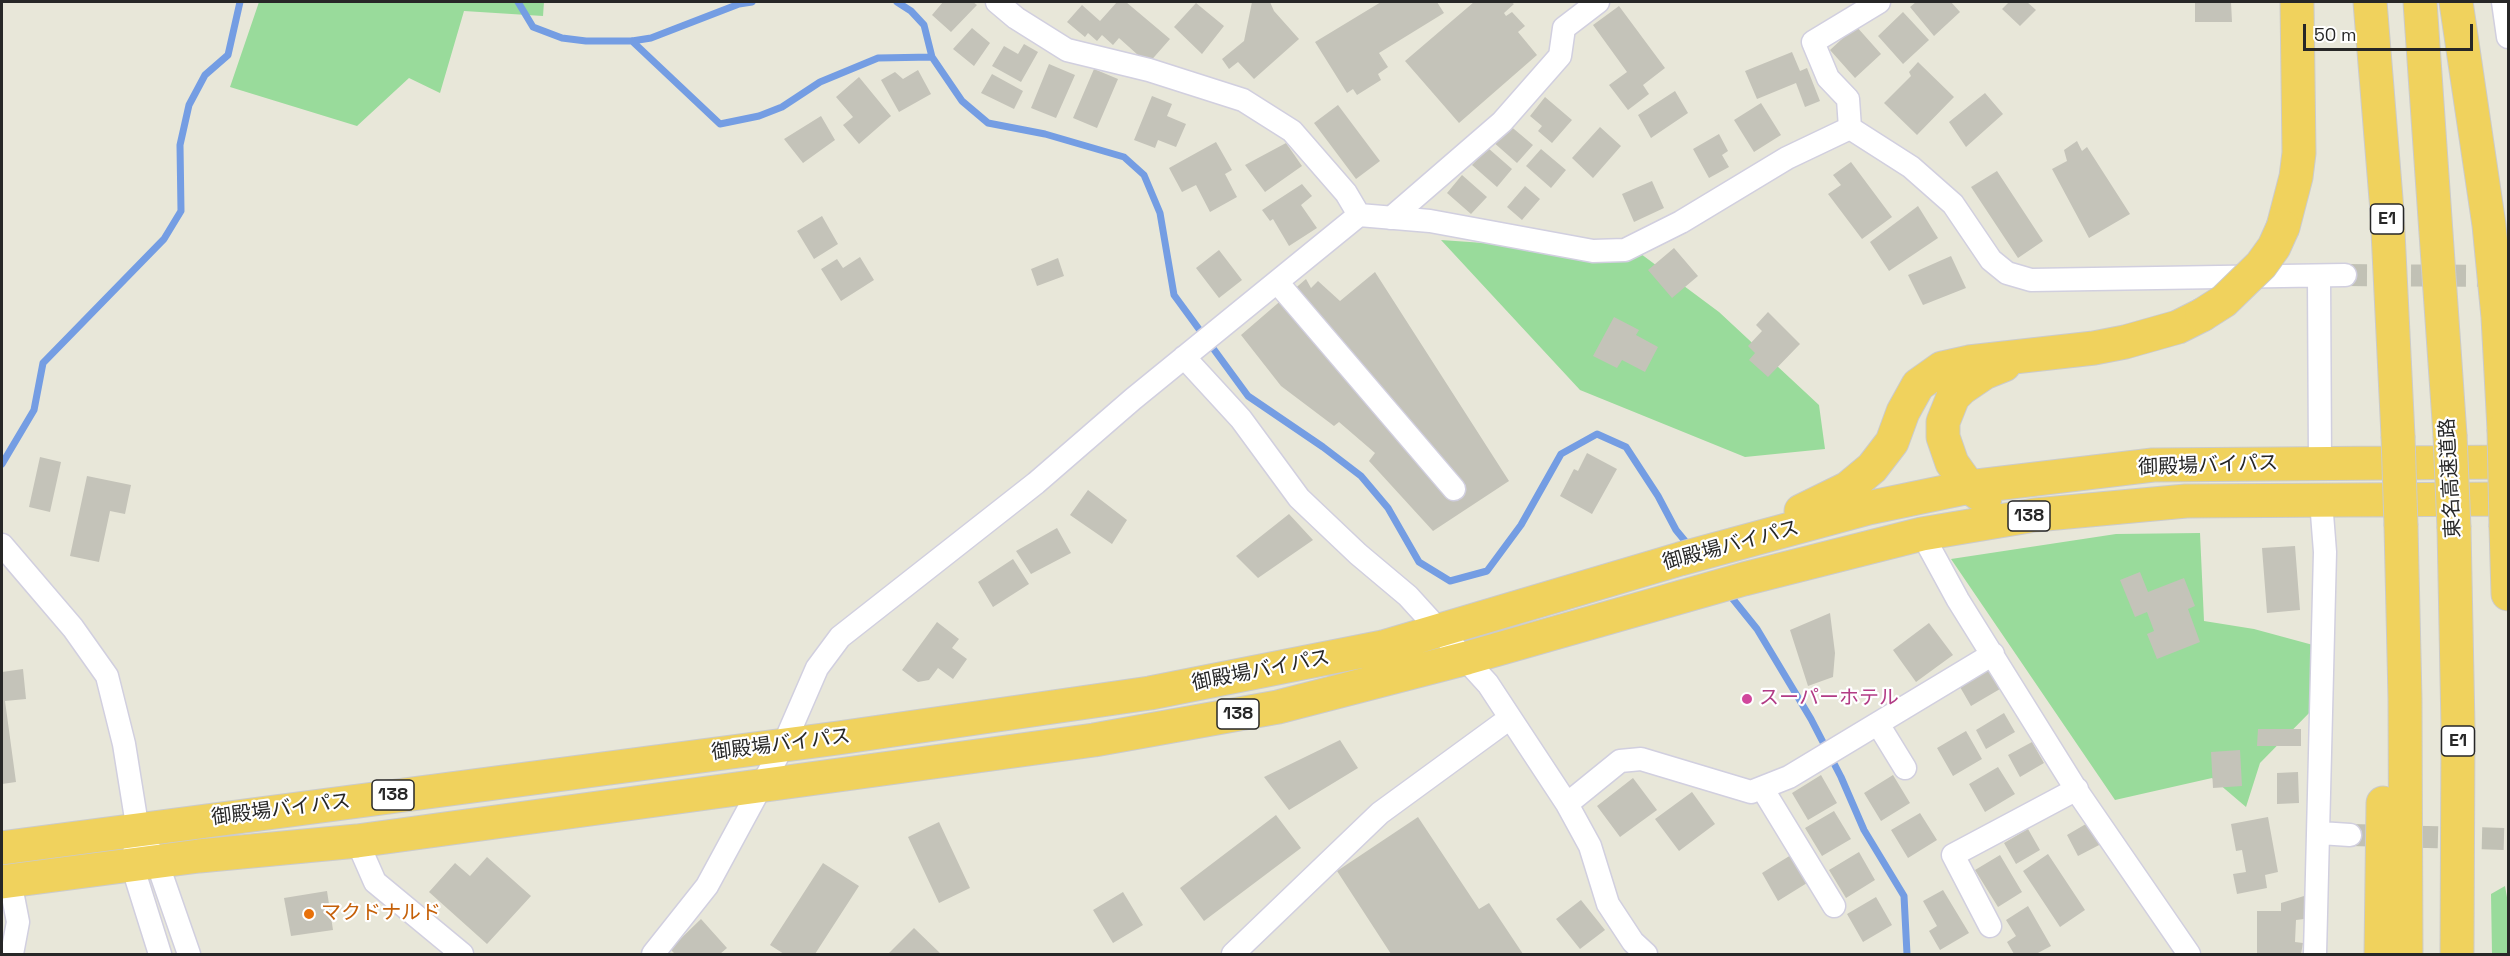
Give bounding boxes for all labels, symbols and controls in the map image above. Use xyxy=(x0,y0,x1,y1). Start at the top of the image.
scale bar xyxy=(2306,12,2476,50)
text: 50 m xyxy=(2314,23,2356,46)
road number: E1 xyxy=(2370,204,2404,234)
street label: 東名高速道路 xyxy=(2436,417,2466,539)
street label: 御殿場バイパス xyxy=(2138,452,2278,480)
road number: 138 xyxy=(2008,501,2050,531)
street label: 御殿場バイパス xyxy=(1660,516,1802,576)
street label: 御殿場バイパス xyxy=(1190,646,1332,696)
place label: スーパーホテル xyxy=(1759,687,1899,711)
marker: スーパーホテル xyxy=(1740,692,1754,706)
road number: 138 xyxy=(1217,699,1259,729)
street label: 御殿場バイパス xyxy=(710,725,852,765)
road number: E1 xyxy=(2442,726,2474,756)
road number: 138 xyxy=(372,780,414,810)
street label: 御殿場バイパス xyxy=(210,790,352,830)
place label: マクドナルド xyxy=(321,902,441,926)
marker: マクドナルド xyxy=(302,907,316,921)

